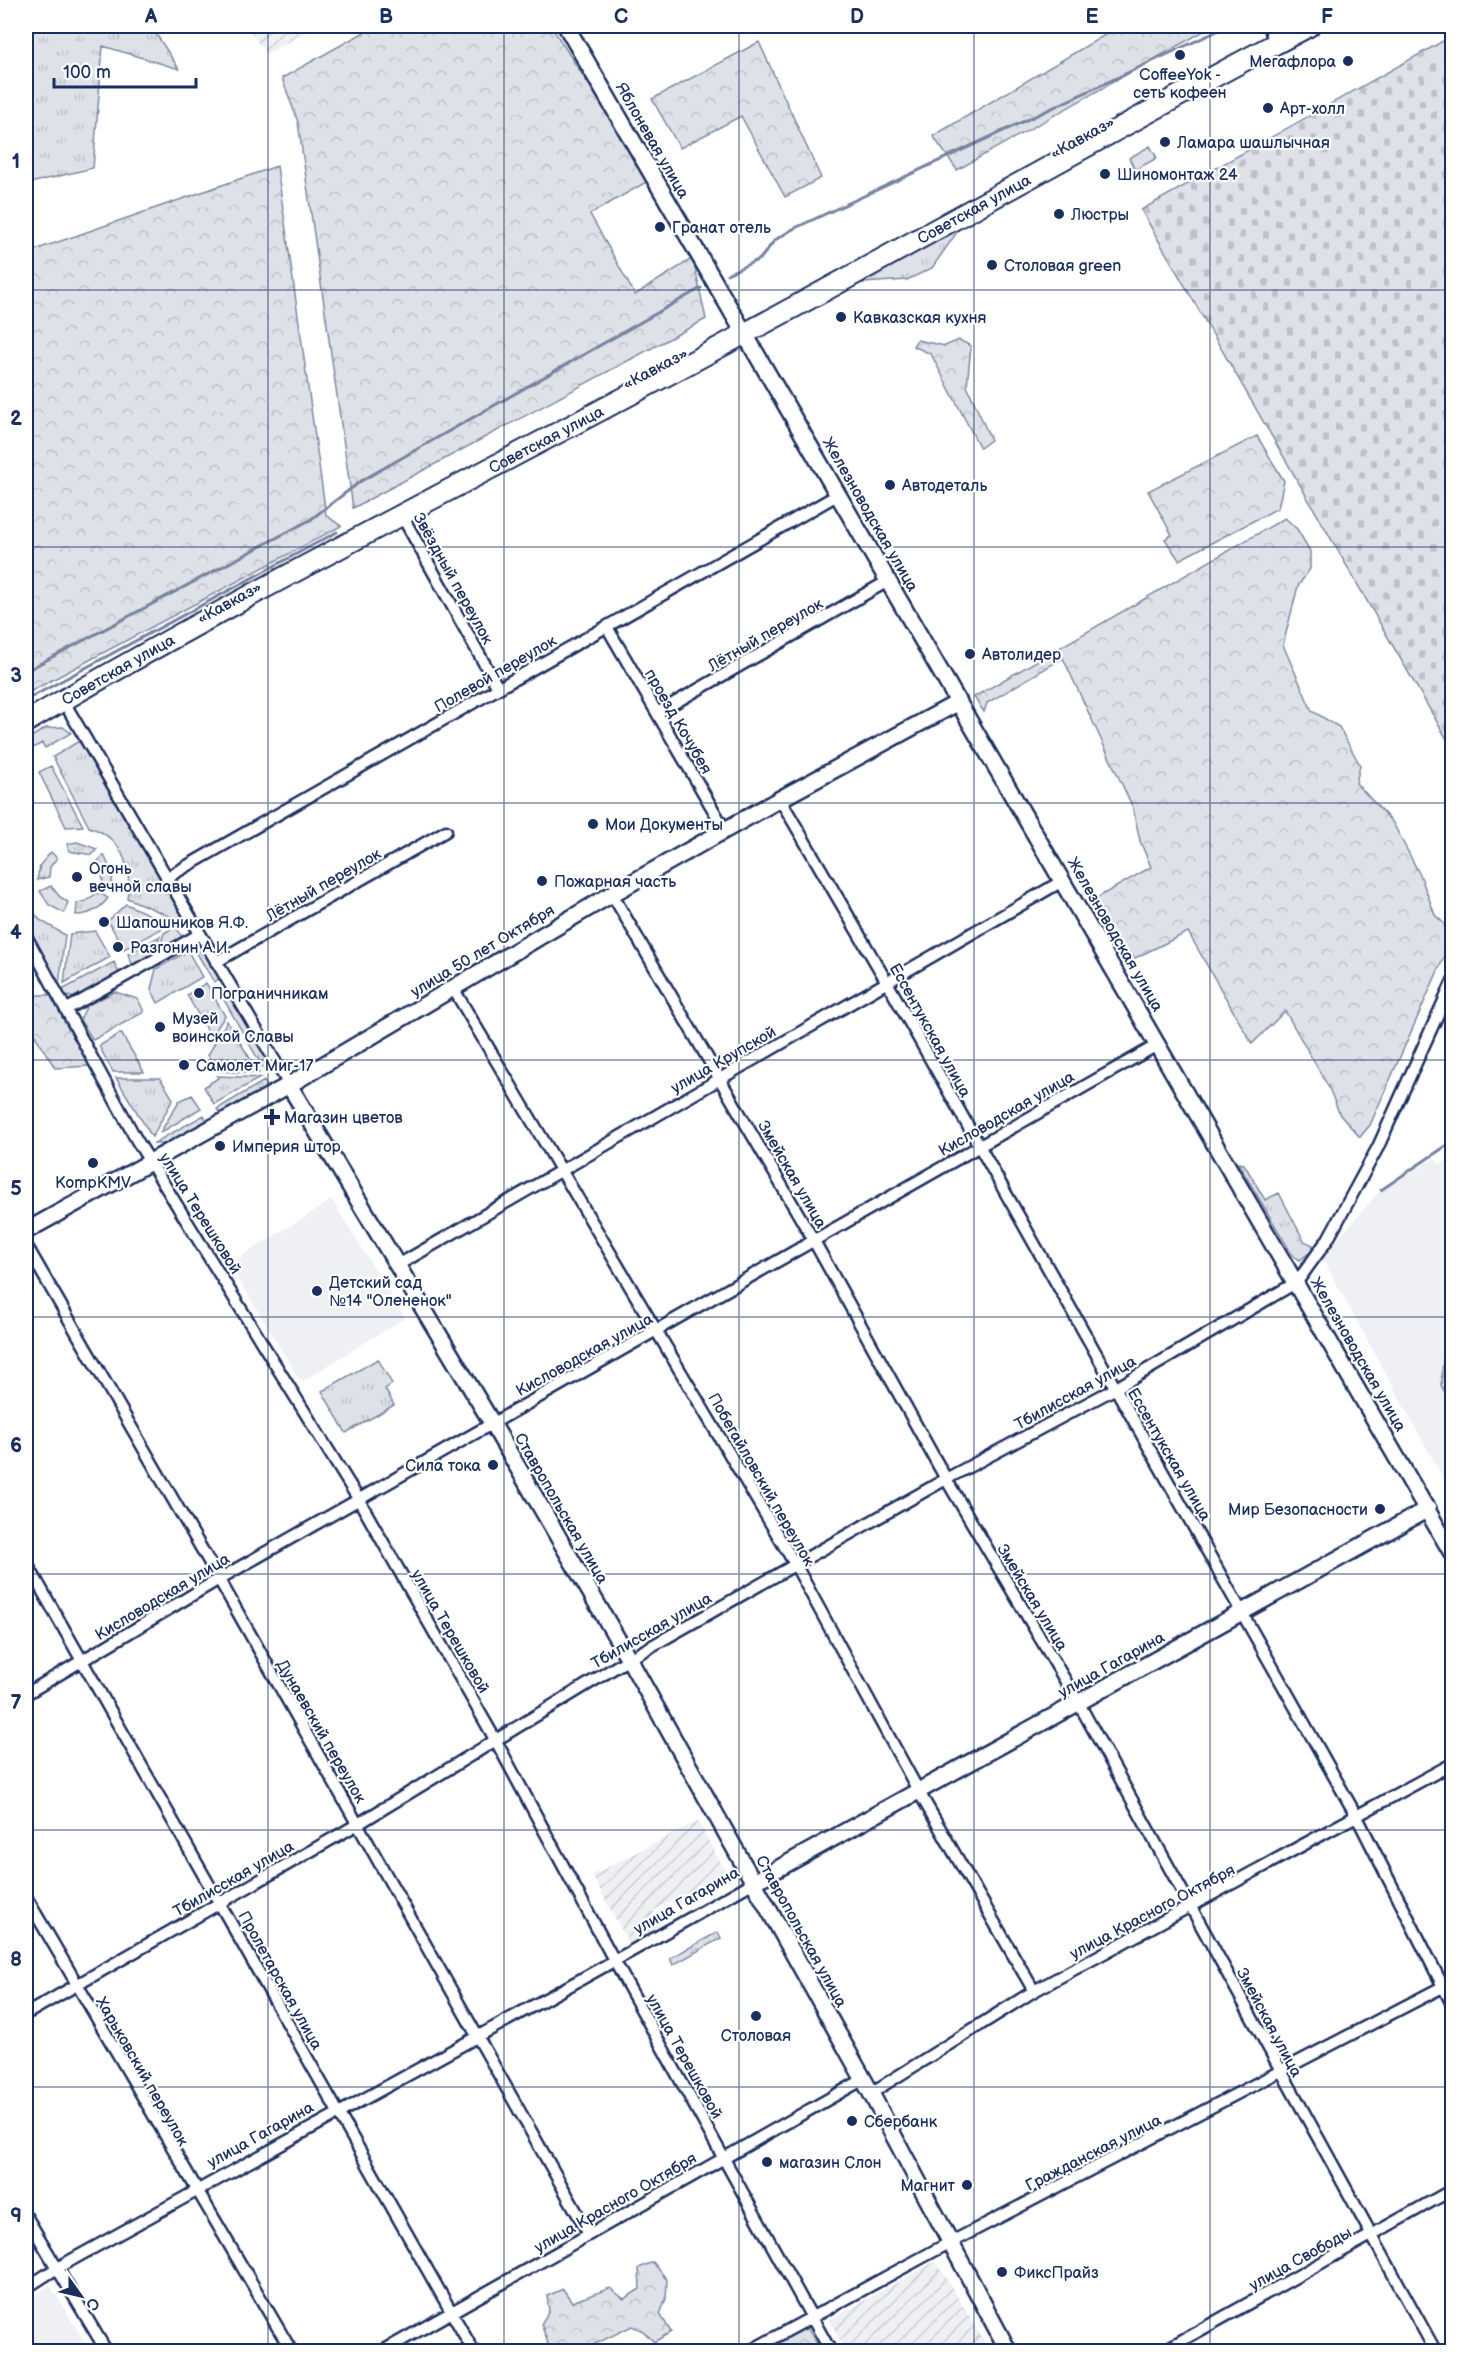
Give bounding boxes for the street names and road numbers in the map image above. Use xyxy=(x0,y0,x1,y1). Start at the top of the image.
street label: Яблоневая улица xyxy=(611,79,693,203)
street label: «Кавказ» xyxy=(1047,113,1118,164)
street label: Советская улица xyxy=(914,171,1035,249)
street label: «Кавказ» xyxy=(620,344,692,394)
street label: Советская улица xyxy=(486,402,608,478)
street label: Железноводская улица xyxy=(818,434,922,596)
street label: Звёздный переулок xyxy=(409,510,497,648)
street label: «Кавказ» xyxy=(194,578,265,629)
street label: Лётный переулок xyxy=(704,594,827,676)
street label: Советская улица xyxy=(59,631,179,710)
street label: Полевой переулок xyxy=(431,631,561,717)
street label: проезд Кочубея xyxy=(640,666,716,778)
street label: Лётный переулок xyxy=(262,844,385,926)
street label: Железноводская улица xyxy=(1063,854,1167,1016)
street label: улица 50 лет Октября xyxy=(407,901,558,1002)
street label: Ессентукская улица xyxy=(885,960,975,1101)
street label: улица Крупской xyxy=(668,1023,780,1098)
street label: Кисловодская улица xyxy=(935,1067,1078,1161)
street label: Змейская улица xyxy=(753,1118,830,1232)
street label: улица Терешковой xyxy=(155,1150,245,1278)
street label: Железноводская улица xyxy=(1306,1274,1410,1436)
street label: Кисловодская улица xyxy=(513,1310,657,1401)
street label: Тбилисская улица xyxy=(1012,1352,1140,1435)
street label: Ессентукская улица xyxy=(1123,1385,1215,1525)
street label: Побегайловский переулок xyxy=(703,1390,818,1570)
street label: Ставропольская улица xyxy=(510,1430,612,1588)
street label: Змейская улица xyxy=(992,1541,1071,1655)
street label: Кисловодская улица xyxy=(92,1549,234,1645)
street label: улица Терешковой xyxy=(407,1567,493,1697)
street label: Тбилисская улица xyxy=(588,1589,716,1673)
street label: улица Гагарина xyxy=(1055,1628,1169,1702)
street label: Дунаевский переулок xyxy=(272,1657,370,1807)
street label: Тбилисская улица xyxy=(170,1837,298,1921)
street label: Ставропольская улица xyxy=(751,1852,851,2011)
street label: улица Красного Октября xyxy=(1067,1861,1239,1964)
street label: улица Гагарина xyxy=(631,1863,743,1939)
street label: Пролетарская улица xyxy=(234,1908,326,2054)
street label: Змейская улица xyxy=(1232,1965,1306,2081)
street label: улица Терешковой xyxy=(642,1991,726,2122)
street label: Харьковский переулок xyxy=(91,1994,192,2150)
street label: улица Гагарина xyxy=(204,2098,318,2172)
street label: Гражданская улица xyxy=(1023,2111,1165,2196)
street label: улица Красного Октября xyxy=(531,2149,700,2258)
street label: улица Свободы xyxy=(1246,2223,1355,2295)

